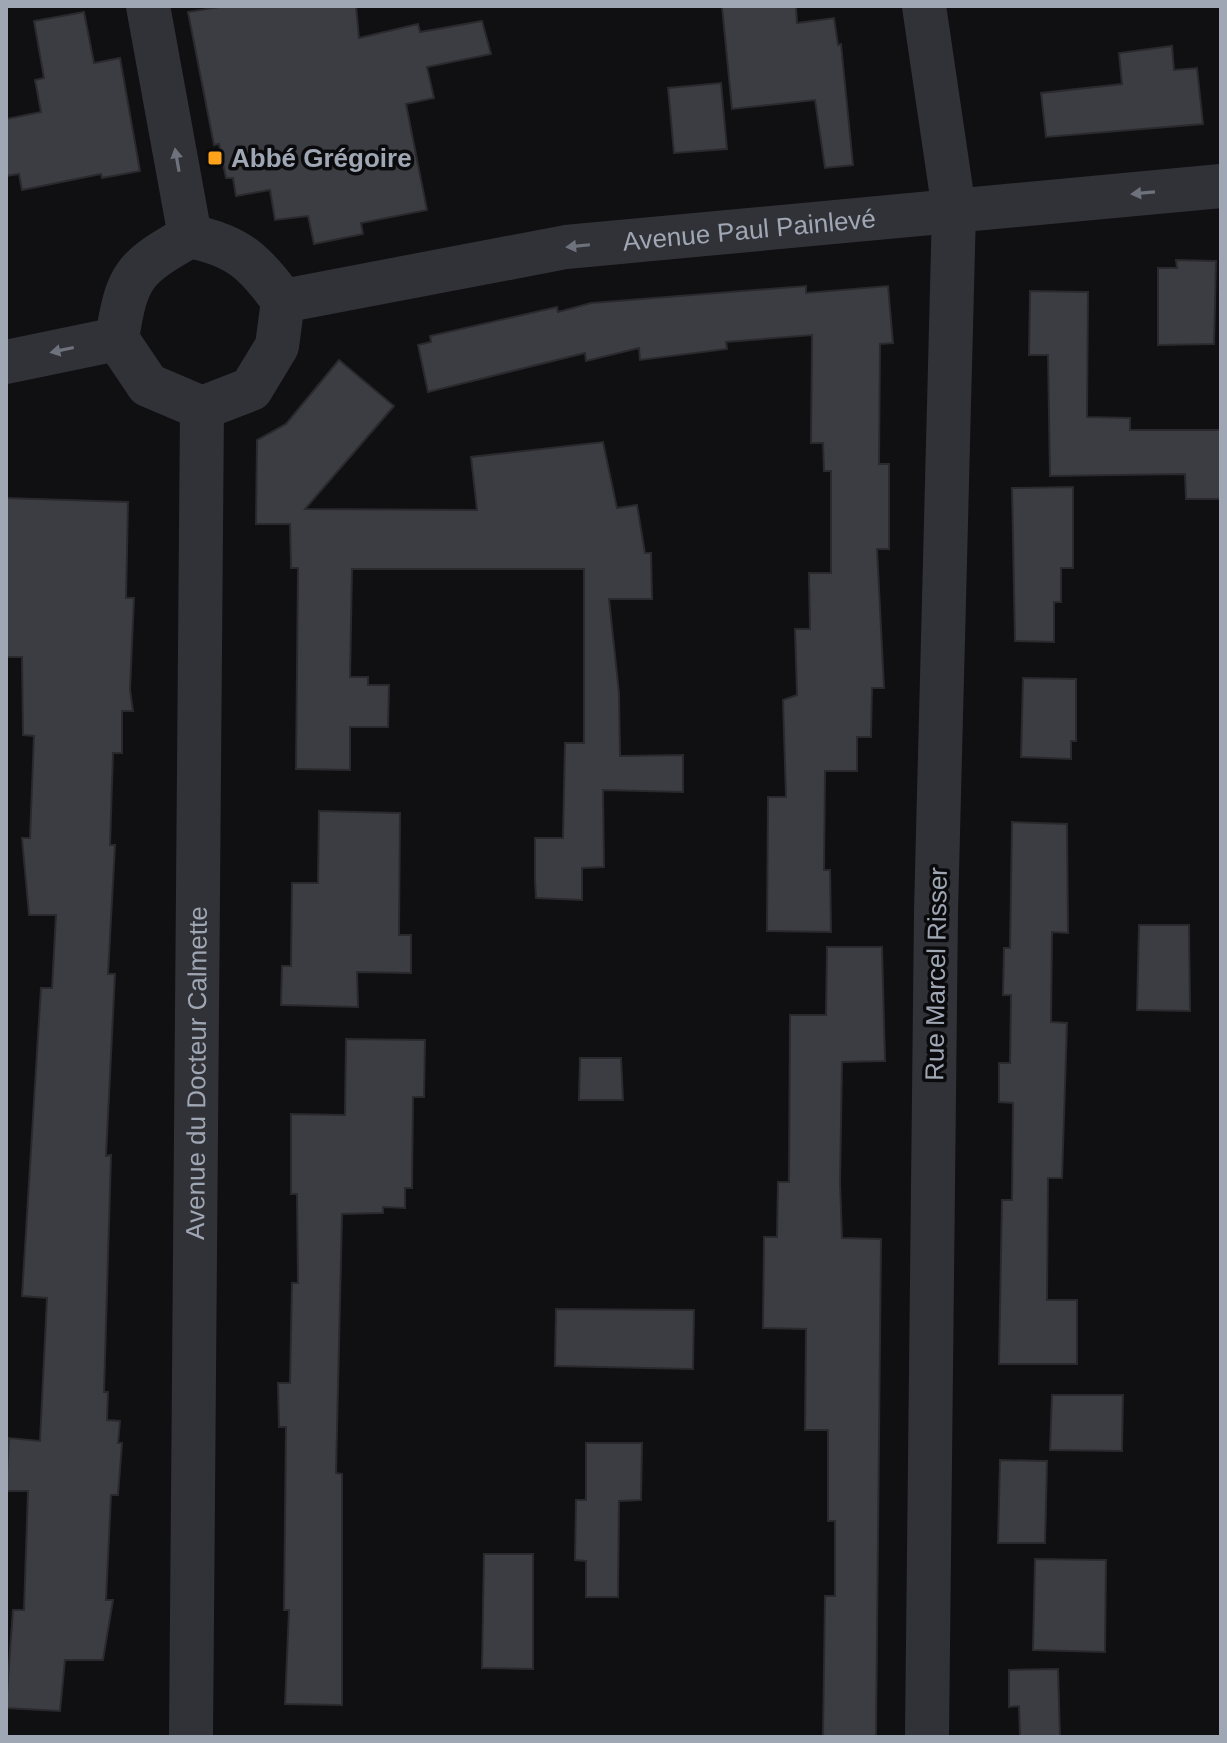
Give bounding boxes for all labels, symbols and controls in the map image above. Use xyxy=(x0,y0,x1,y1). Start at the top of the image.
place label: Abbé Grégoire xyxy=(231,143,412,173)
one-way arrow xyxy=(170,147,182,172)
marker: Abbé Grégoire xyxy=(206,149,224,167)
one-way arrow xyxy=(1130,187,1155,200)
street label: Avenue Paul Painlevé xyxy=(621,203,877,257)
one-way arrow xyxy=(565,240,590,253)
one-way arrow xyxy=(49,344,74,357)
street label: Rue Marcel Risser xyxy=(919,866,953,1081)
street label: Avenue du Docteur Calmette xyxy=(180,906,213,1240)

